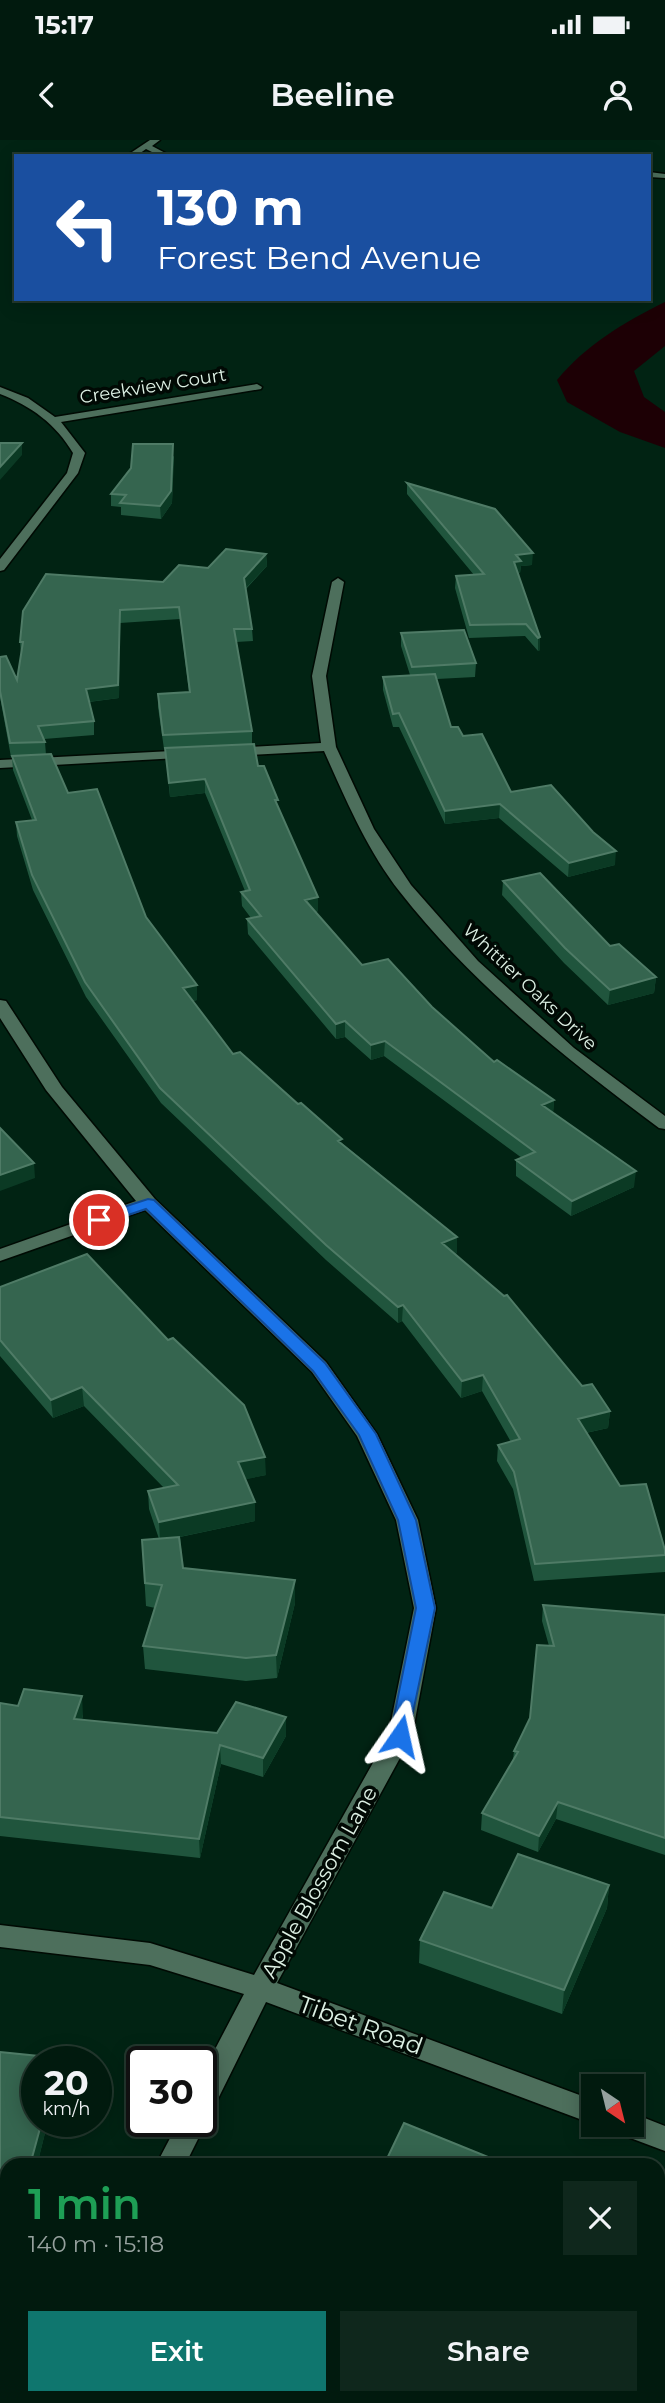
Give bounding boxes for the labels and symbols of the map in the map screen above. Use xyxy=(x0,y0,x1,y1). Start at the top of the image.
street label: Creekview Court xyxy=(78,364,228,408)
street label: Whittier Oaks Drive xyxy=(458,919,602,1055)
pin xyxy=(69,1190,129,1250)
position arrow xyxy=(363,1699,437,1773)
street label: Apple Blossom Lane xyxy=(256,1782,382,1982)
street label: Tibet Road xyxy=(295,1989,427,2061)
speed limit sign: 30 xyxy=(126,2046,217,2137)
north arrow xyxy=(581,2074,644,2137)

